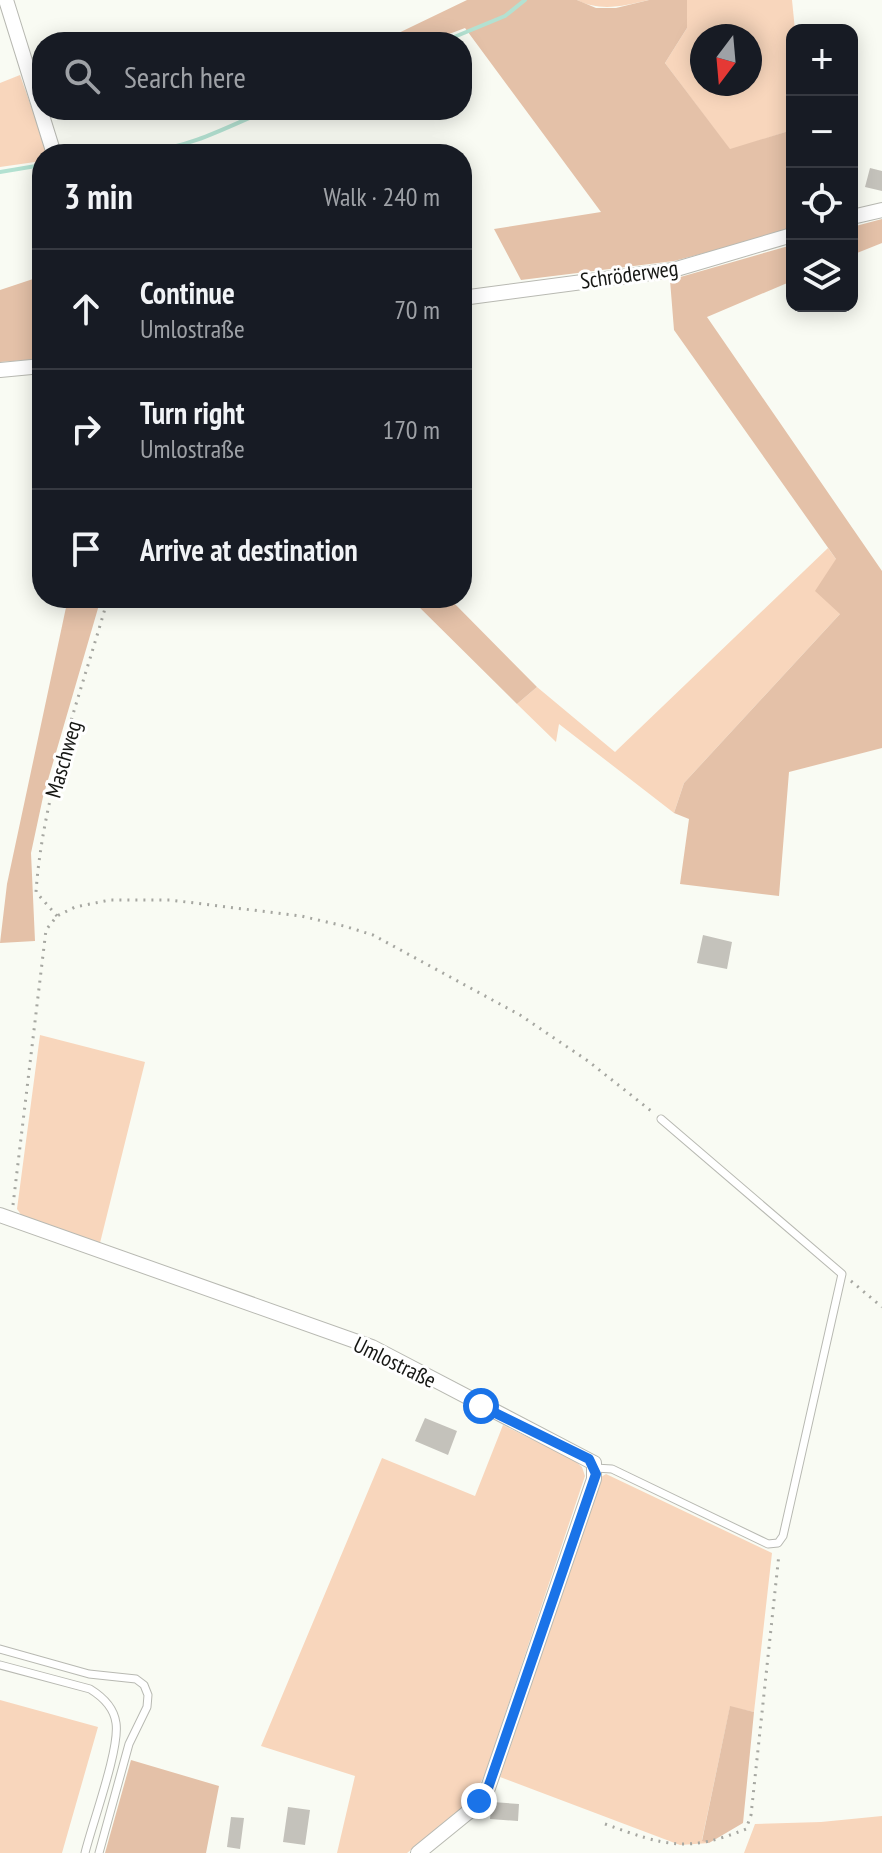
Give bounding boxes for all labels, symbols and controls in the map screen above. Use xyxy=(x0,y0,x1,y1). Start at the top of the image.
north arrow xyxy=(690,24,762,96)
map controls xyxy=(786,24,858,312)
button: + xyxy=(786,24,858,96)
search box xyxy=(32,32,472,120)
icon: search xyxy=(60,54,104,98)
text: Search here xyxy=(124,57,246,96)
button: − xyxy=(786,96,858,168)
button: locate xyxy=(786,168,858,240)
text: 3 min xyxy=(64,174,133,218)
text: Walk · 240 m xyxy=(323,180,440,213)
button: layers xyxy=(786,240,858,312)
street label: Schröderweg xyxy=(578,253,680,295)
text: Continue xyxy=(140,273,235,312)
icon: ahead xyxy=(64,287,108,331)
text: 70 m xyxy=(394,293,440,326)
text: Umlostraße xyxy=(140,312,245,345)
text: Turn right xyxy=(140,393,244,432)
icon: right xyxy=(64,407,108,451)
text: 170 m xyxy=(382,413,440,446)
text: Umlostraße xyxy=(140,432,245,465)
icon: arrive xyxy=(64,527,108,571)
text: Arrive at destination xyxy=(140,530,358,569)
street label: Maschweg xyxy=(39,717,87,801)
street label: Umlostraße xyxy=(349,1330,441,1394)
route start xyxy=(463,1388,499,1424)
route end xyxy=(461,1783,497,1819)

